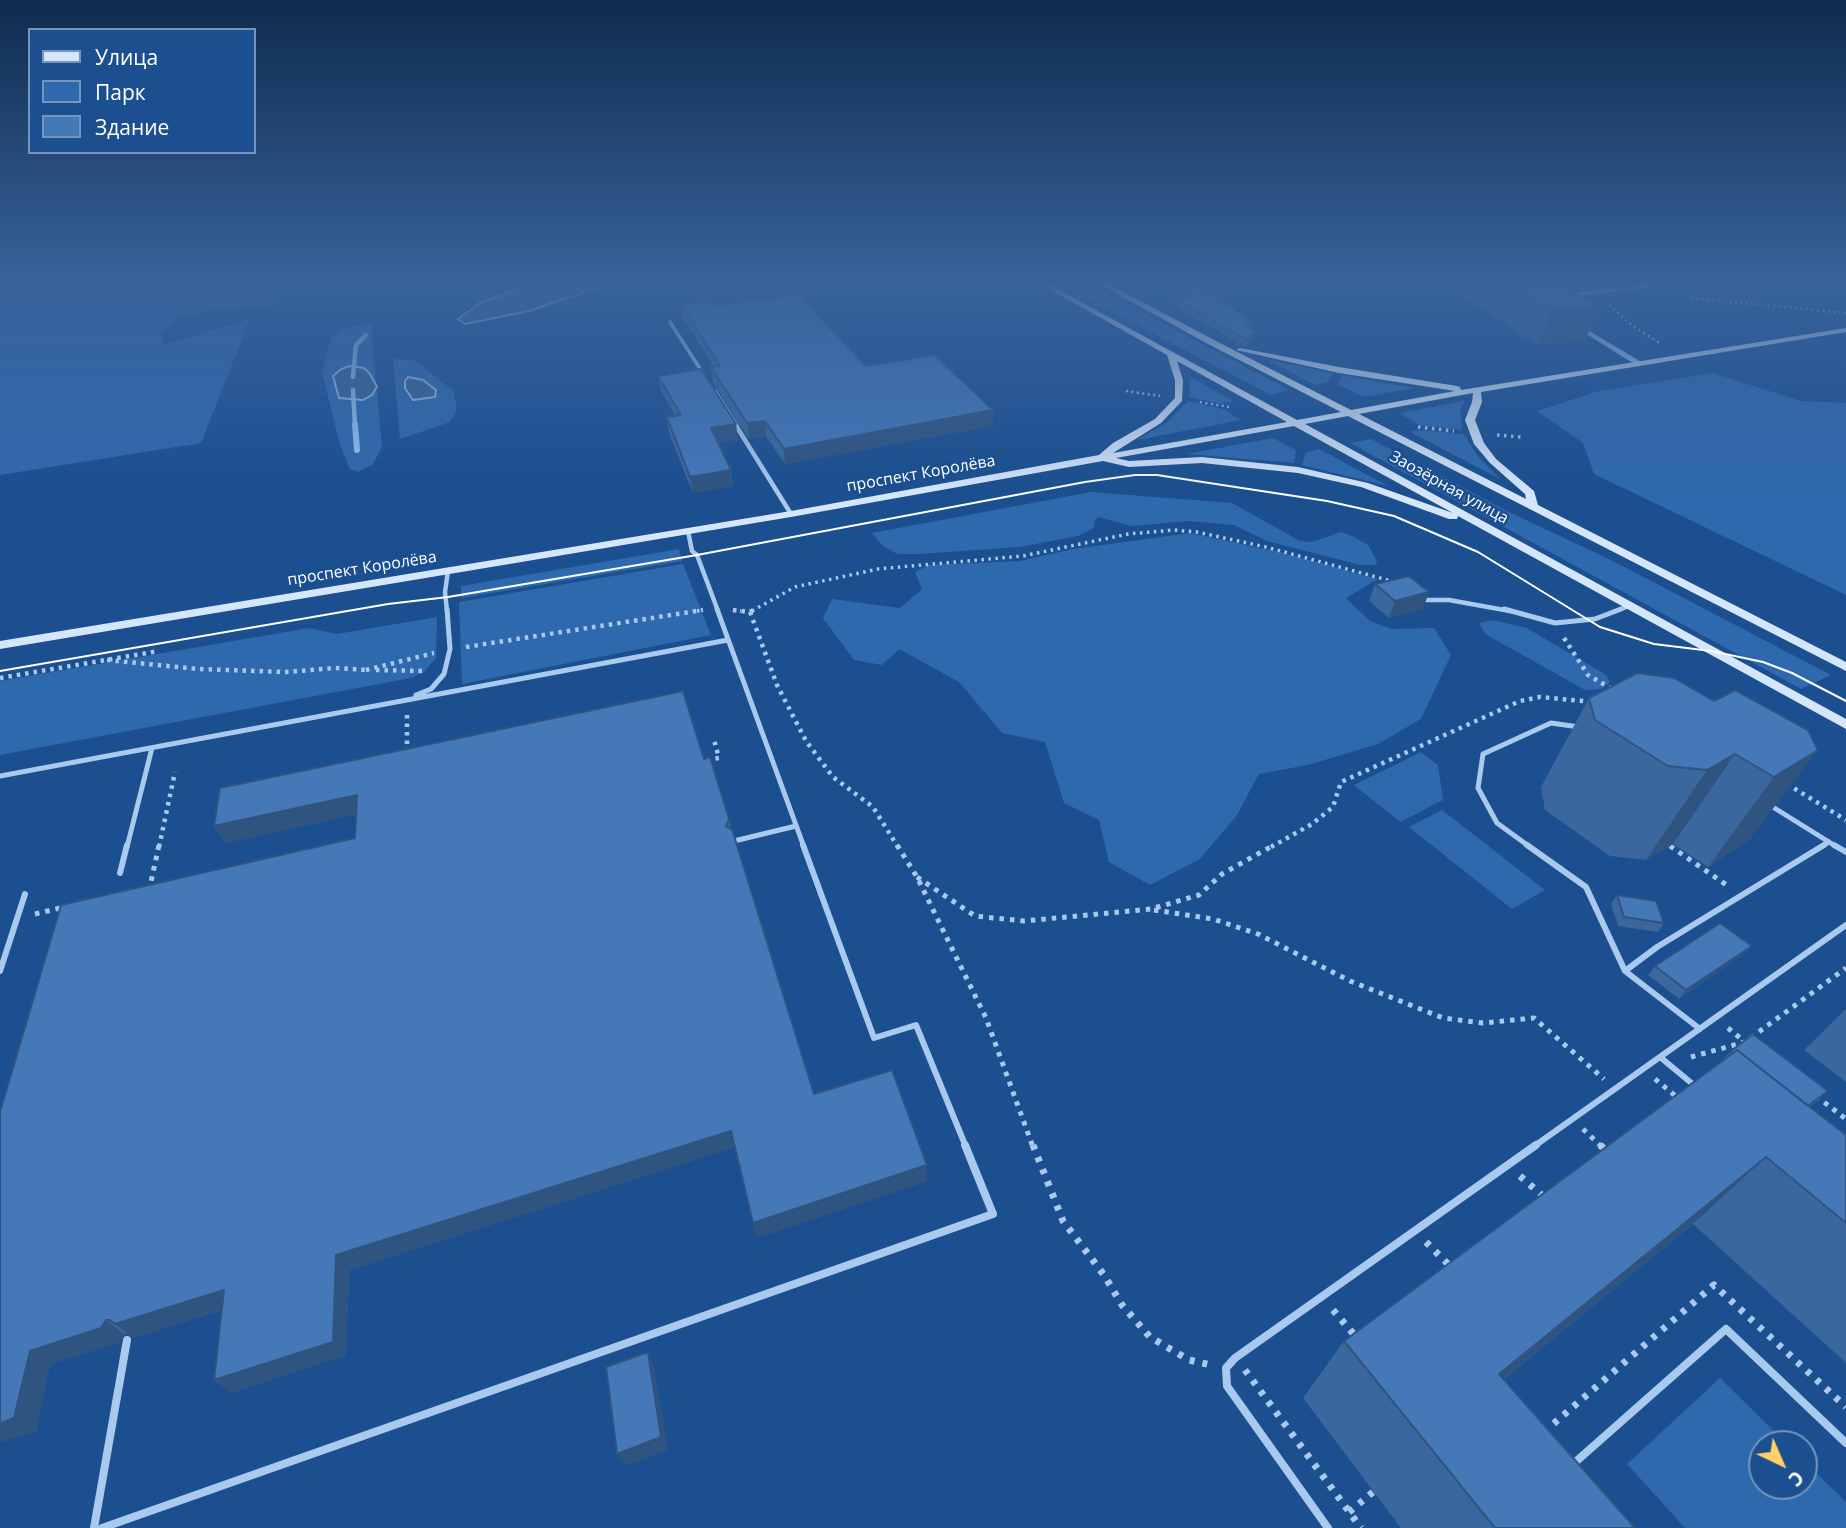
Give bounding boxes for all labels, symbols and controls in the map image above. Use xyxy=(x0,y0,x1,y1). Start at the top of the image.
legend xyxy=(28,28,256,154)
text: Улица xyxy=(95,43,158,71)
text: Парк xyxy=(95,78,146,106)
text: Здание xyxy=(95,113,169,141)
street label: Заозёрная улица xyxy=(1386,447,1512,529)
street label: проспект Королёва xyxy=(845,451,997,497)
street label: проспект Королёва xyxy=(286,548,438,590)
north arrow xyxy=(1748,1430,1818,1500)
text: С xyxy=(1783,1465,1810,1492)

